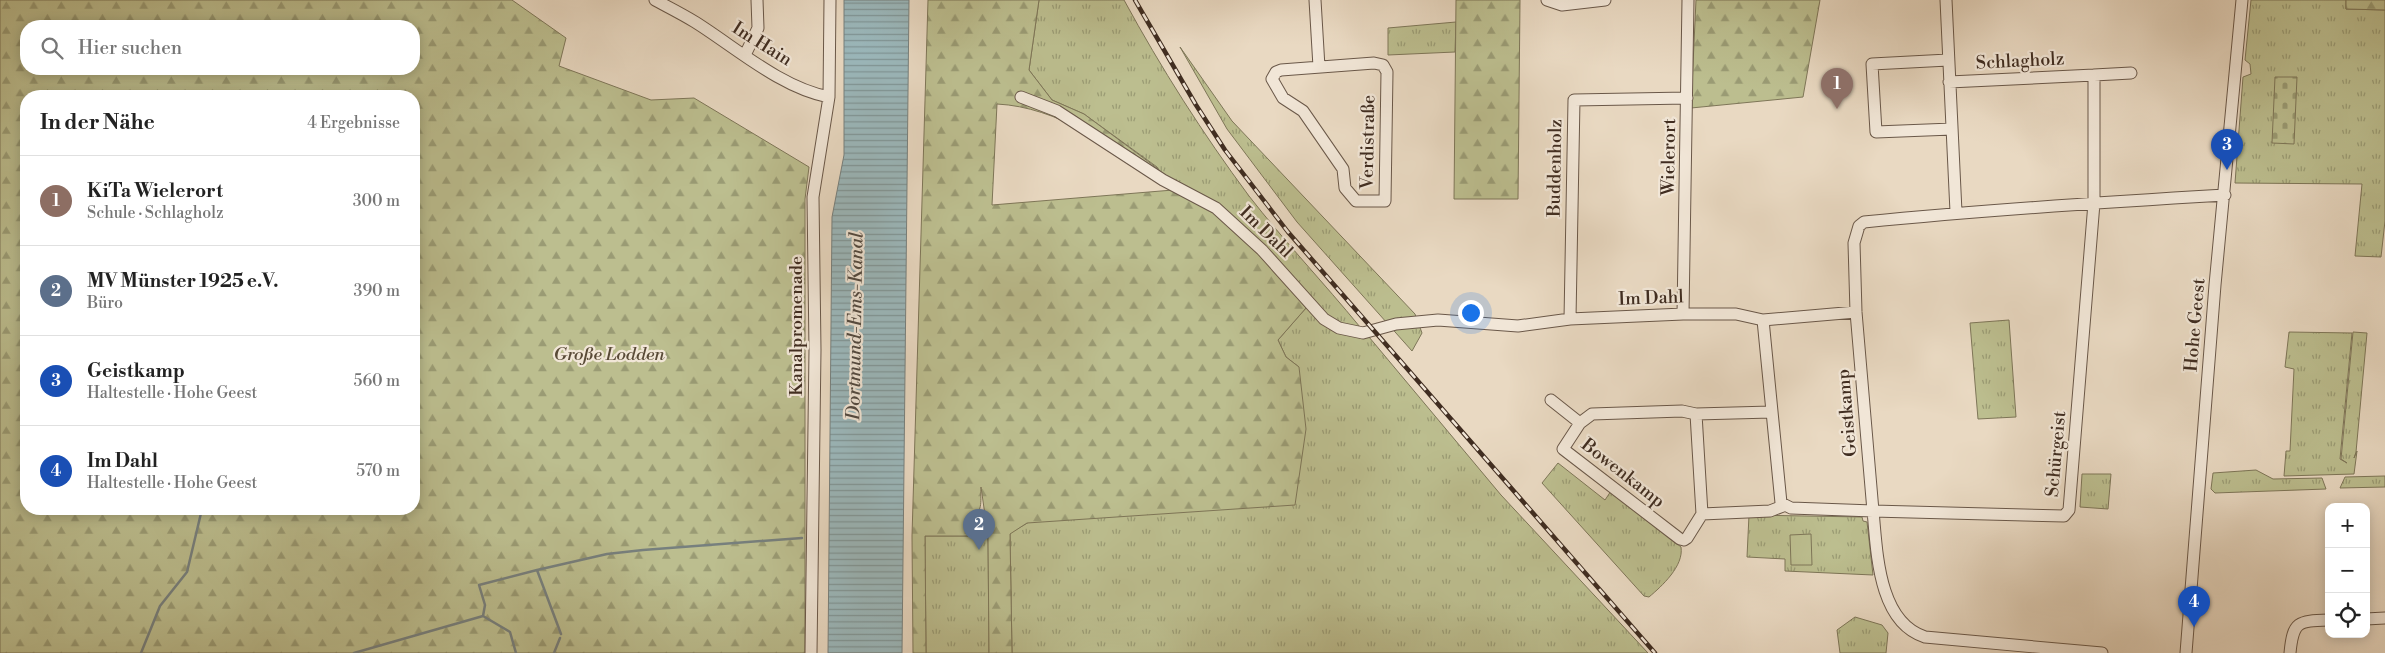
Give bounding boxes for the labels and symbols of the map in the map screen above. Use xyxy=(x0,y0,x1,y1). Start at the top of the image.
street label: Im Hain xyxy=(728,17,797,72)
street label: Schlagholz xyxy=(1975,47,2065,75)
pin: 1 xyxy=(1821,68,1853,109)
street label: Verdistraße xyxy=(1356,94,1380,191)
street label: Wielerort xyxy=(1657,117,1681,197)
street label: Buddenholz xyxy=(1543,119,1567,218)
pin: 3 xyxy=(2211,129,2243,170)
street label: Im Dahl xyxy=(1234,201,1298,263)
water label: Dortmund-Ems-Kanal xyxy=(841,232,869,421)
street label: Kanalpromenade xyxy=(785,256,808,396)
street label: Hohe Geest xyxy=(2179,277,2211,373)
street label: Im Dahl xyxy=(1618,285,1685,311)
your location xyxy=(1458,300,1484,326)
park label: Große Lodden xyxy=(553,343,665,366)
street label: Geistkamp xyxy=(1832,368,1862,458)
street label: Schürgeist xyxy=(2041,409,2071,498)
street label: Bowenkamp xyxy=(1576,433,1669,513)
pin: 2 xyxy=(963,509,995,550)
pin: 4 xyxy=(2178,586,2210,627)

